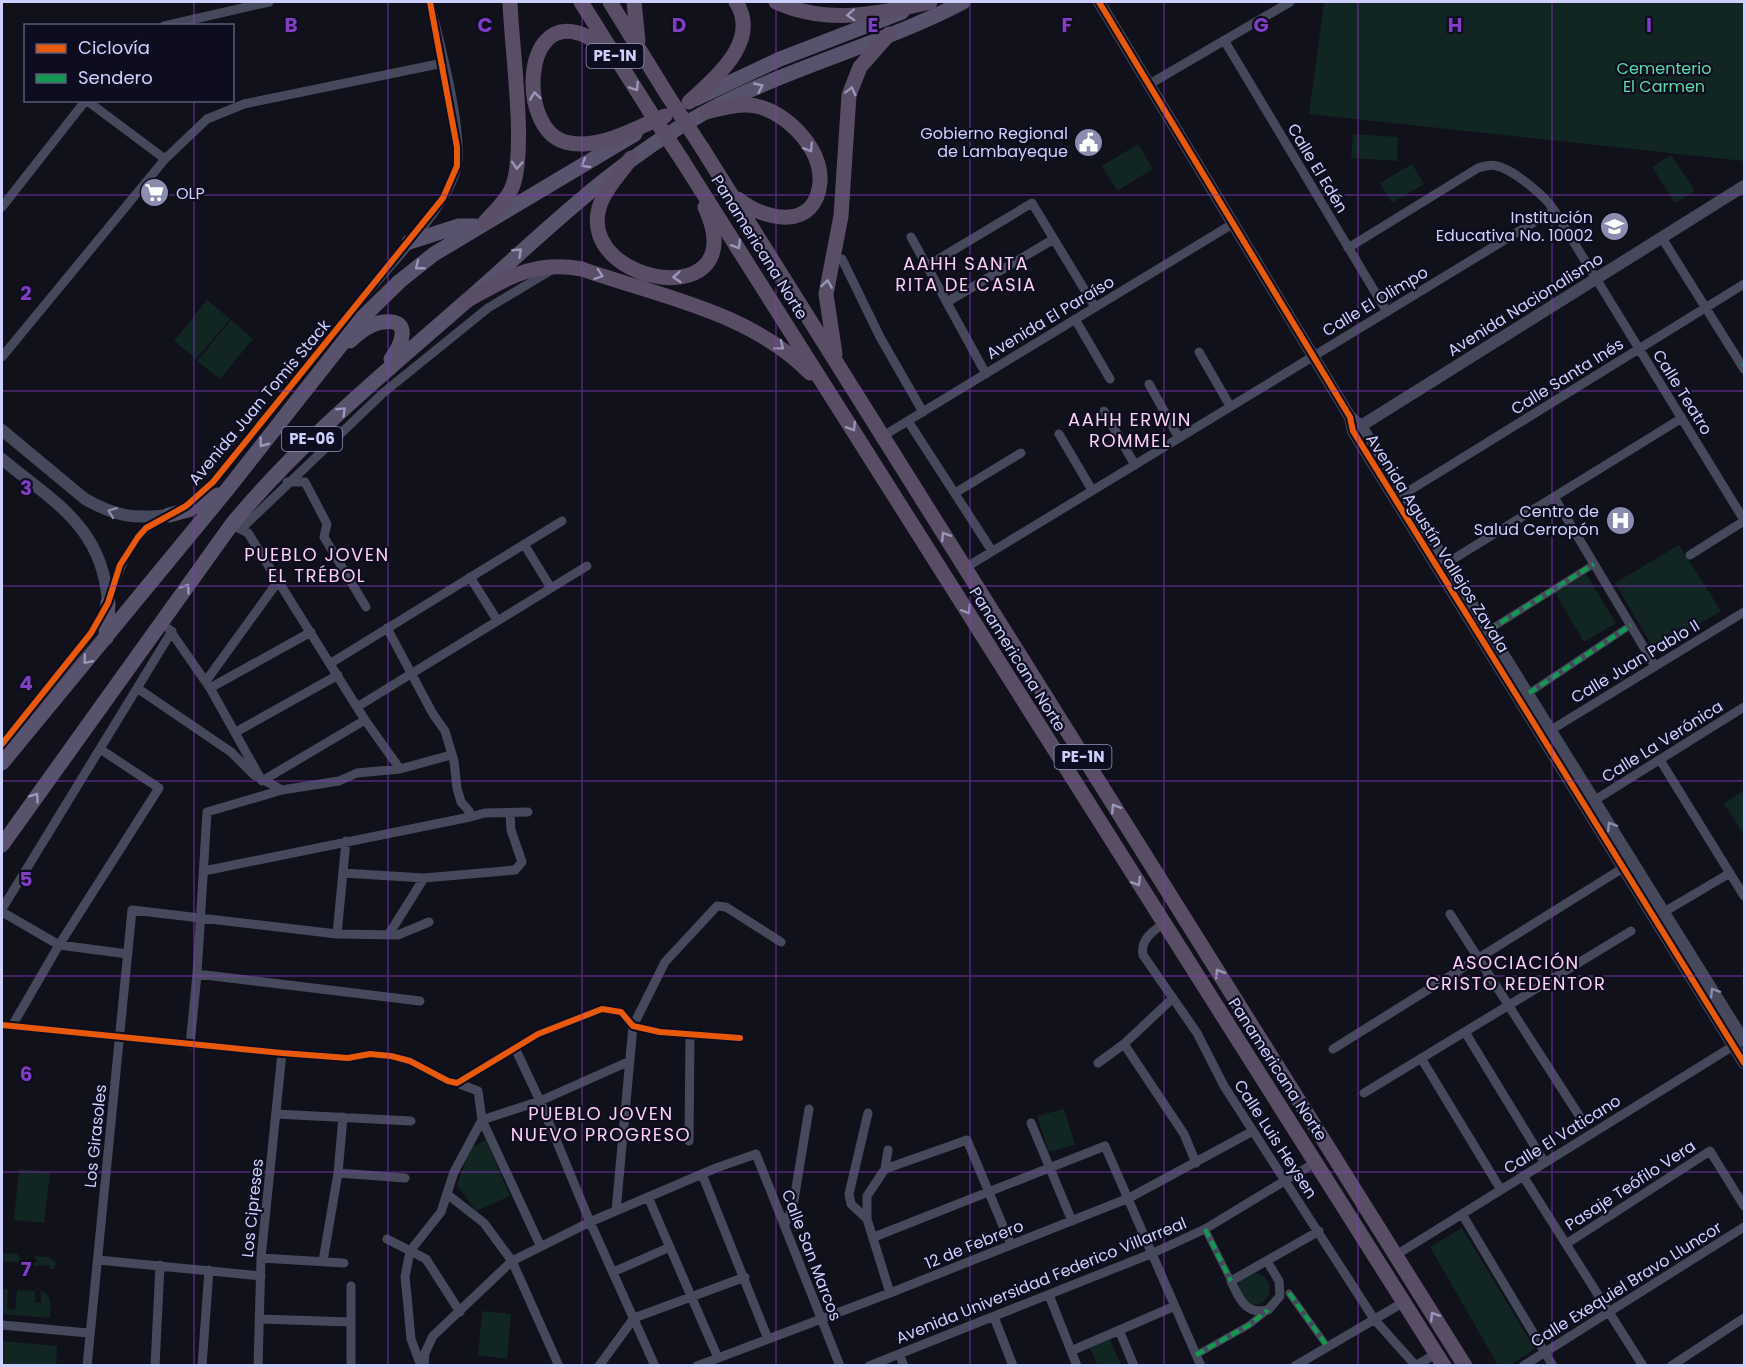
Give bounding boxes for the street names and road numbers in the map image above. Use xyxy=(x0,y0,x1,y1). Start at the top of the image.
road number: PE-1N xyxy=(586,44,644,68)
street label: Calle El Edén xyxy=(1282,119,1353,217)
street label: Panamericana Norte xyxy=(706,171,813,324)
street label: Avenida Nacionalismo xyxy=(1443,247,1608,362)
street label: Calle El Olimpo xyxy=(1318,261,1432,342)
street label: Avenida El Paraíso xyxy=(982,270,1119,365)
street label: Avenida Juan Tomis Stack xyxy=(183,314,336,490)
street label: Calle Santa Inés xyxy=(1506,332,1628,420)
street label: Calle Teatro xyxy=(1647,345,1718,439)
road number: PE-06 xyxy=(282,427,342,451)
street label: Avenida Agustín Vallejos Zavala xyxy=(1360,429,1515,657)
street label: Panamericana Norte xyxy=(964,583,1071,736)
street label: Calle Juan Pablo II xyxy=(1567,614,1704,709)
street label: Calle La Verónica xyxy=(1597,695,1727,788)
road number: PE-1N xyxy=(1054,745,1112,769)
street label: Panamericana Norte xyxy=(1223,993,1333,1145)
street label: Calle Luis Heysen xyxy=(1229,1075,1323,1203)
street label: Los Girasoles xyxy=(79,1083,112,1189)
street label: Calle El Vaticano xyxy=(1499,1089,1625,1180)
street label: Pasaje Teófilo Vera xyxy=(1561,1135,1700,1236)
street label: Los Cipreses xyxy=(236,1157,269,1259)
street label: Calle San Marcos xyxy=(776,1186,847,1324)
street label: Avenida Universidad Federico Villarreal xyxy=(892,1211,1190,1349)
street label: 12 de Febrero xyxy=(921,1214,1027,1275)
street label: Calle Exequiel Bravo Lluncor xyxy=(1526,1216,1726,1353)

